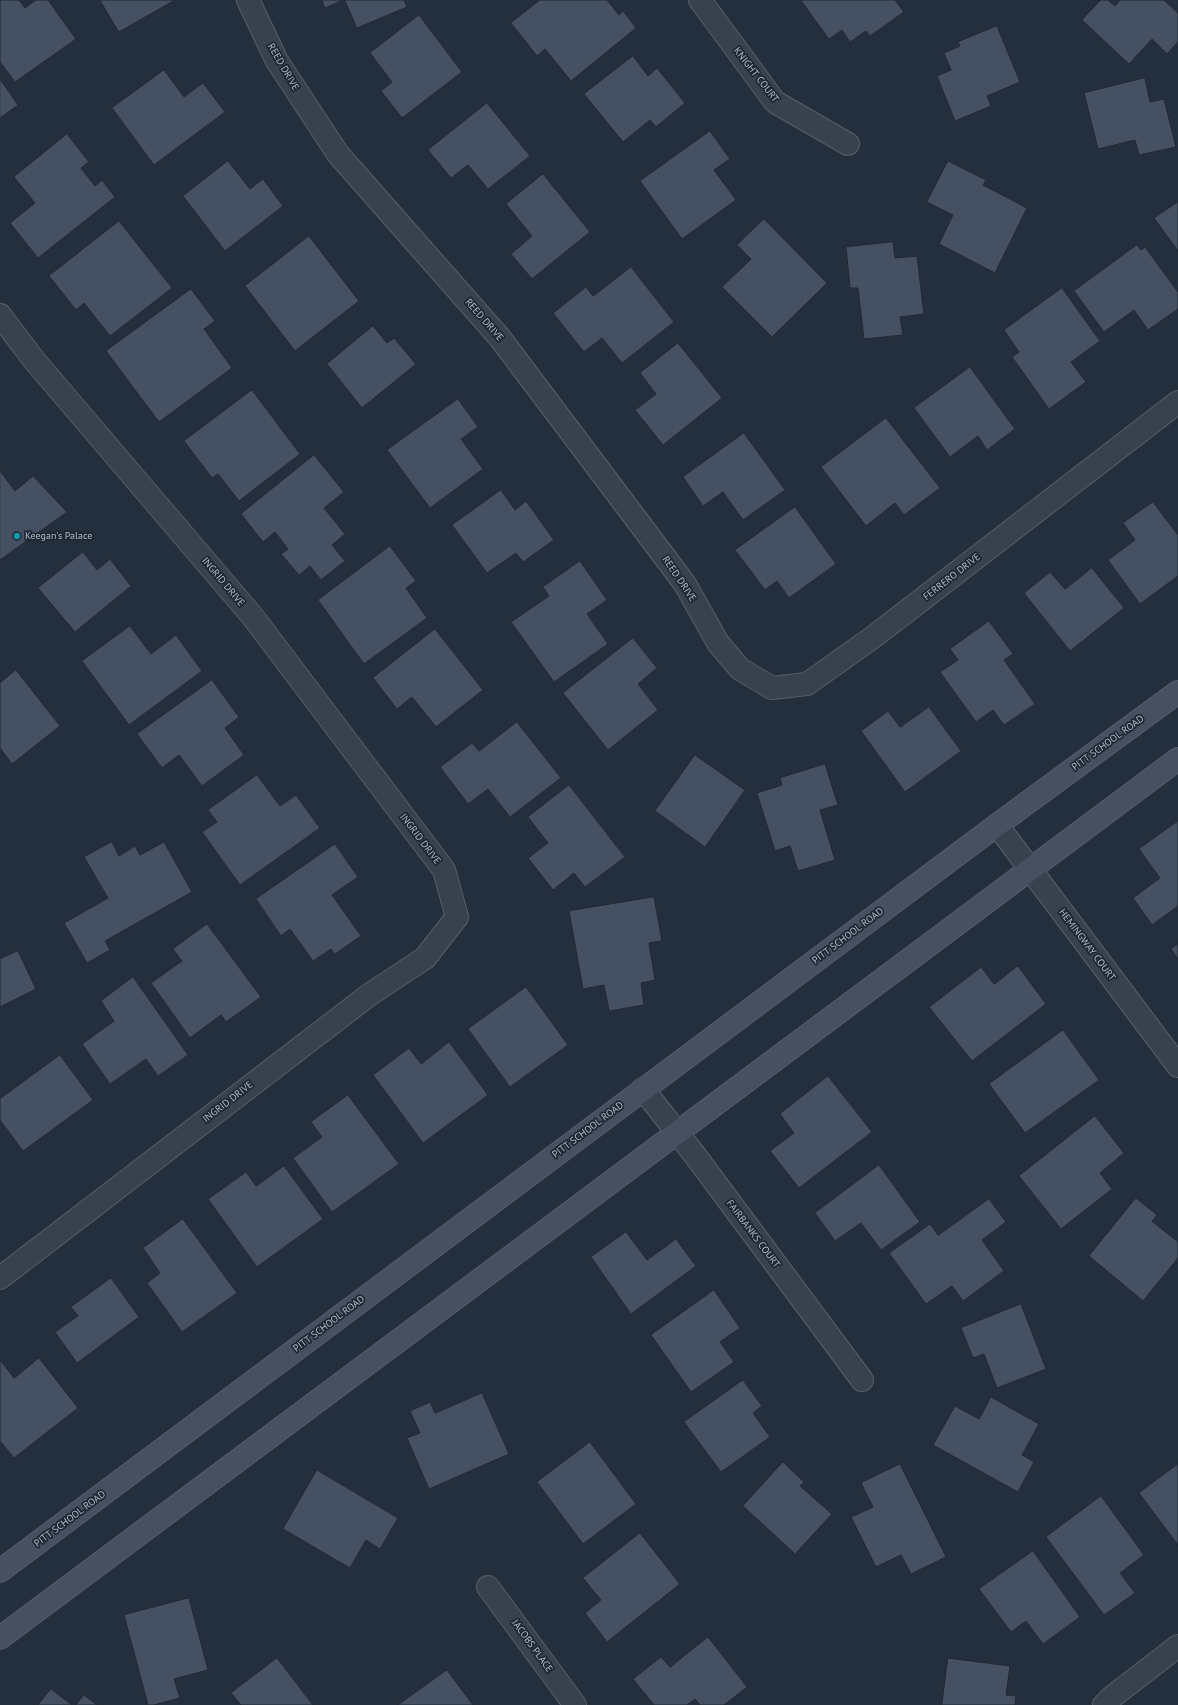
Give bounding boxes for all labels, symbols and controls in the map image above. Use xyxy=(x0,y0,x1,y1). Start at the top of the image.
street label: REED DRIVE xyxy=(265,41,301,93)
street label: KNIGHT COURT xyxy=(731,45,781,105)
street label: REED DRIVE xyxy=(462,296,506,344)
place label: Keegan's Palace xyxy=(25,530,92,542)
marker: Keegan's Palace xyxy=(12,531,22,541)
street label: FERRERO DRIVE xyxy=(921,551,983,603)
street label: REED DRIVE xyxy=(659,554,699,604)
street label: INGRID DRIVE xyxy=(199,555,247,609)
street label: PITT SCHOOL ROAD xyxy=(1070,713,1146,773)
street label: INGRID DRIVE xyxy=(397,811,443,867)
street label: PITT SCHOOL ROAD xyxy=(810,905,886,967)
street label: HEMINGWAY COURT xyxy=(1056,907,1118,983)
street label: INGRID DRIVE xyxy=(201,1079,255,1125)
street label: PITT SCHOOL ROAD xyxy=(550,1099,626,1161)
street label: FAIRBANKS COURT xyxy=(724,1198,782,1270)
street label: PITT SCHOOL ROAD xyxy=(291,1293,367,1355)
street label: PITT SCHOOL ROAD xyxy=(32,1488,108,1550)
street label: JACOBS PLACE xyxy=(509,1617,555,1675)

